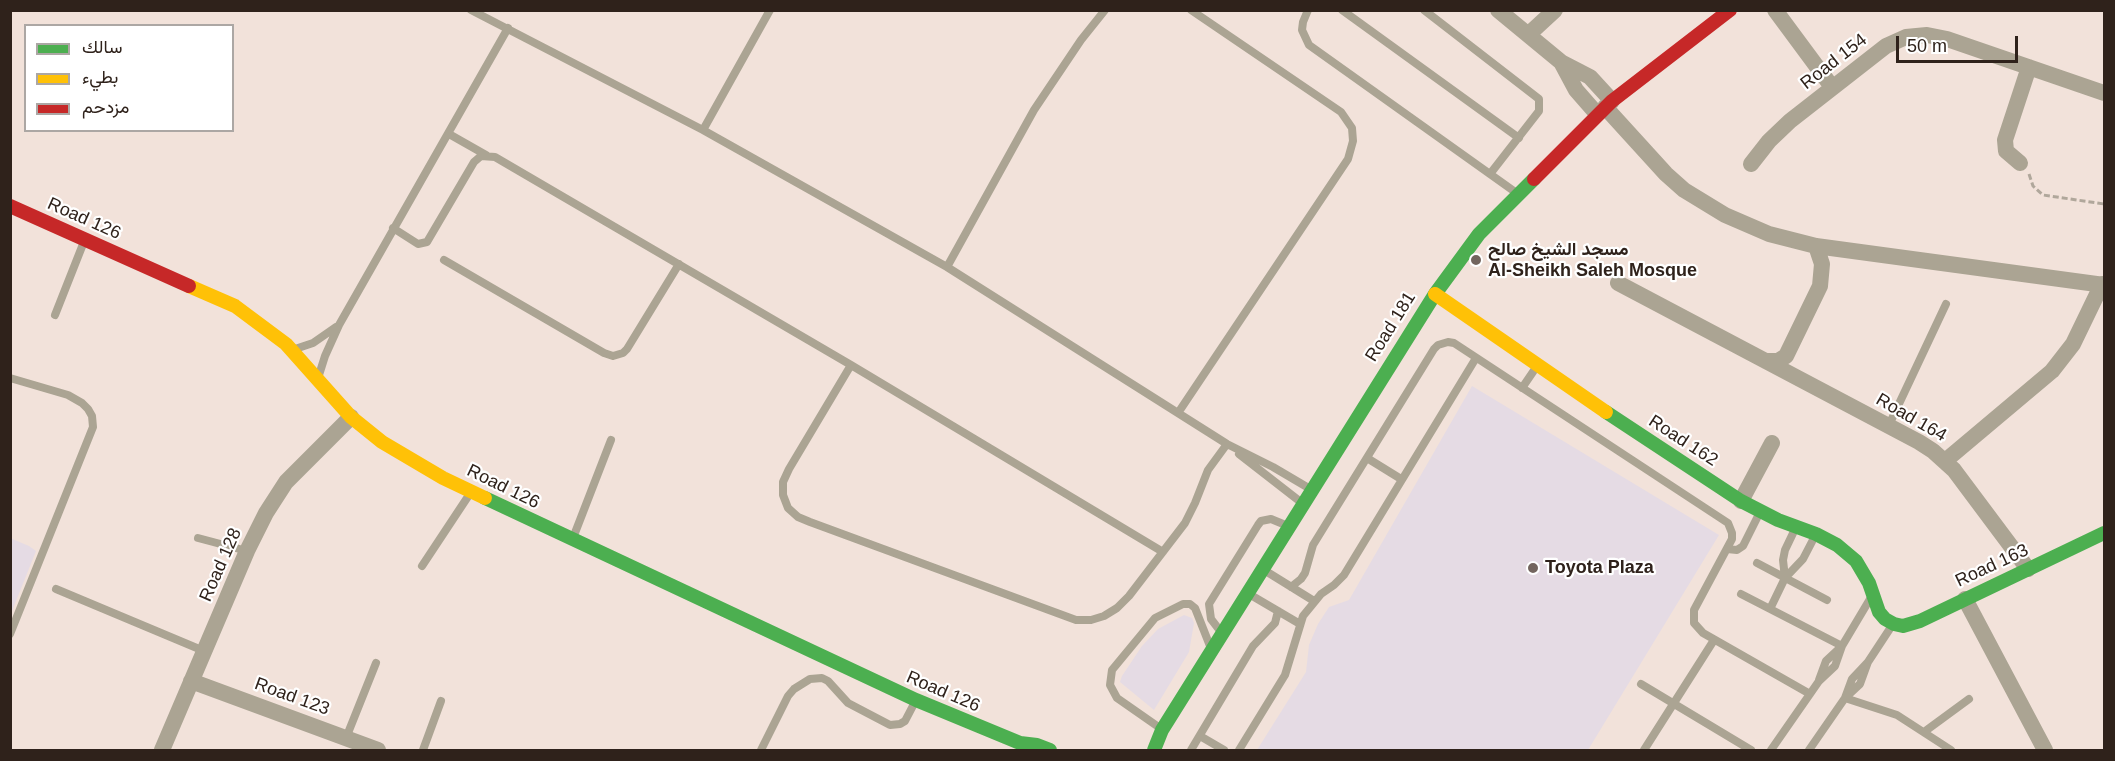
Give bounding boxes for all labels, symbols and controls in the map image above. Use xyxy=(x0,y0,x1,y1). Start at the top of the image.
legend xyxy=(24,24,234,132)
scale bar xyxy=(1899,24,2020,62)
street label: Road 154 xyxy=(1797,29,1871,95)
text: 50 m xyxy=(1907,36,1947,56)
text: سالك xyxy=(82,37,122,57)
text: بطيء xyxy=(82,67,118,87)
text: مزدحم xyxy=(82,97,129,117)
street label: Road 126 xyxy=(44,193,124,245)
place label: مسجد الشيخ صالح Al-Sheikh Saleh Mosque xyxy=(1488,239,1697,282)
marker: مسجد الشيخ صالح Al-Sheikh Saleh Mosque xyxy=(1469,253,1483,267)
street label: Road 181 xyxy=(1361,288,1421,366)
street label: Road 164 xyxy=(1872,389,1950,447)
street label: Road 162 xyxy=(1644,411,1722,471)
street label: Road 126 xyxy=(463,460,543,514)
street label: Road 128 xyxy=(195,525,247,605)
street label: Road 163 xyxy=(1952,540,2032,592)
place label: Toyota Plaza xyxy=(1545,557,1654,579)
marker: Toyota Plaza xyxy=(1526,561,1540,575)
street label: Road 126 xyxy=(903,667,983,717)
street label: Road 123 xyxy=(252,674,332,720)

